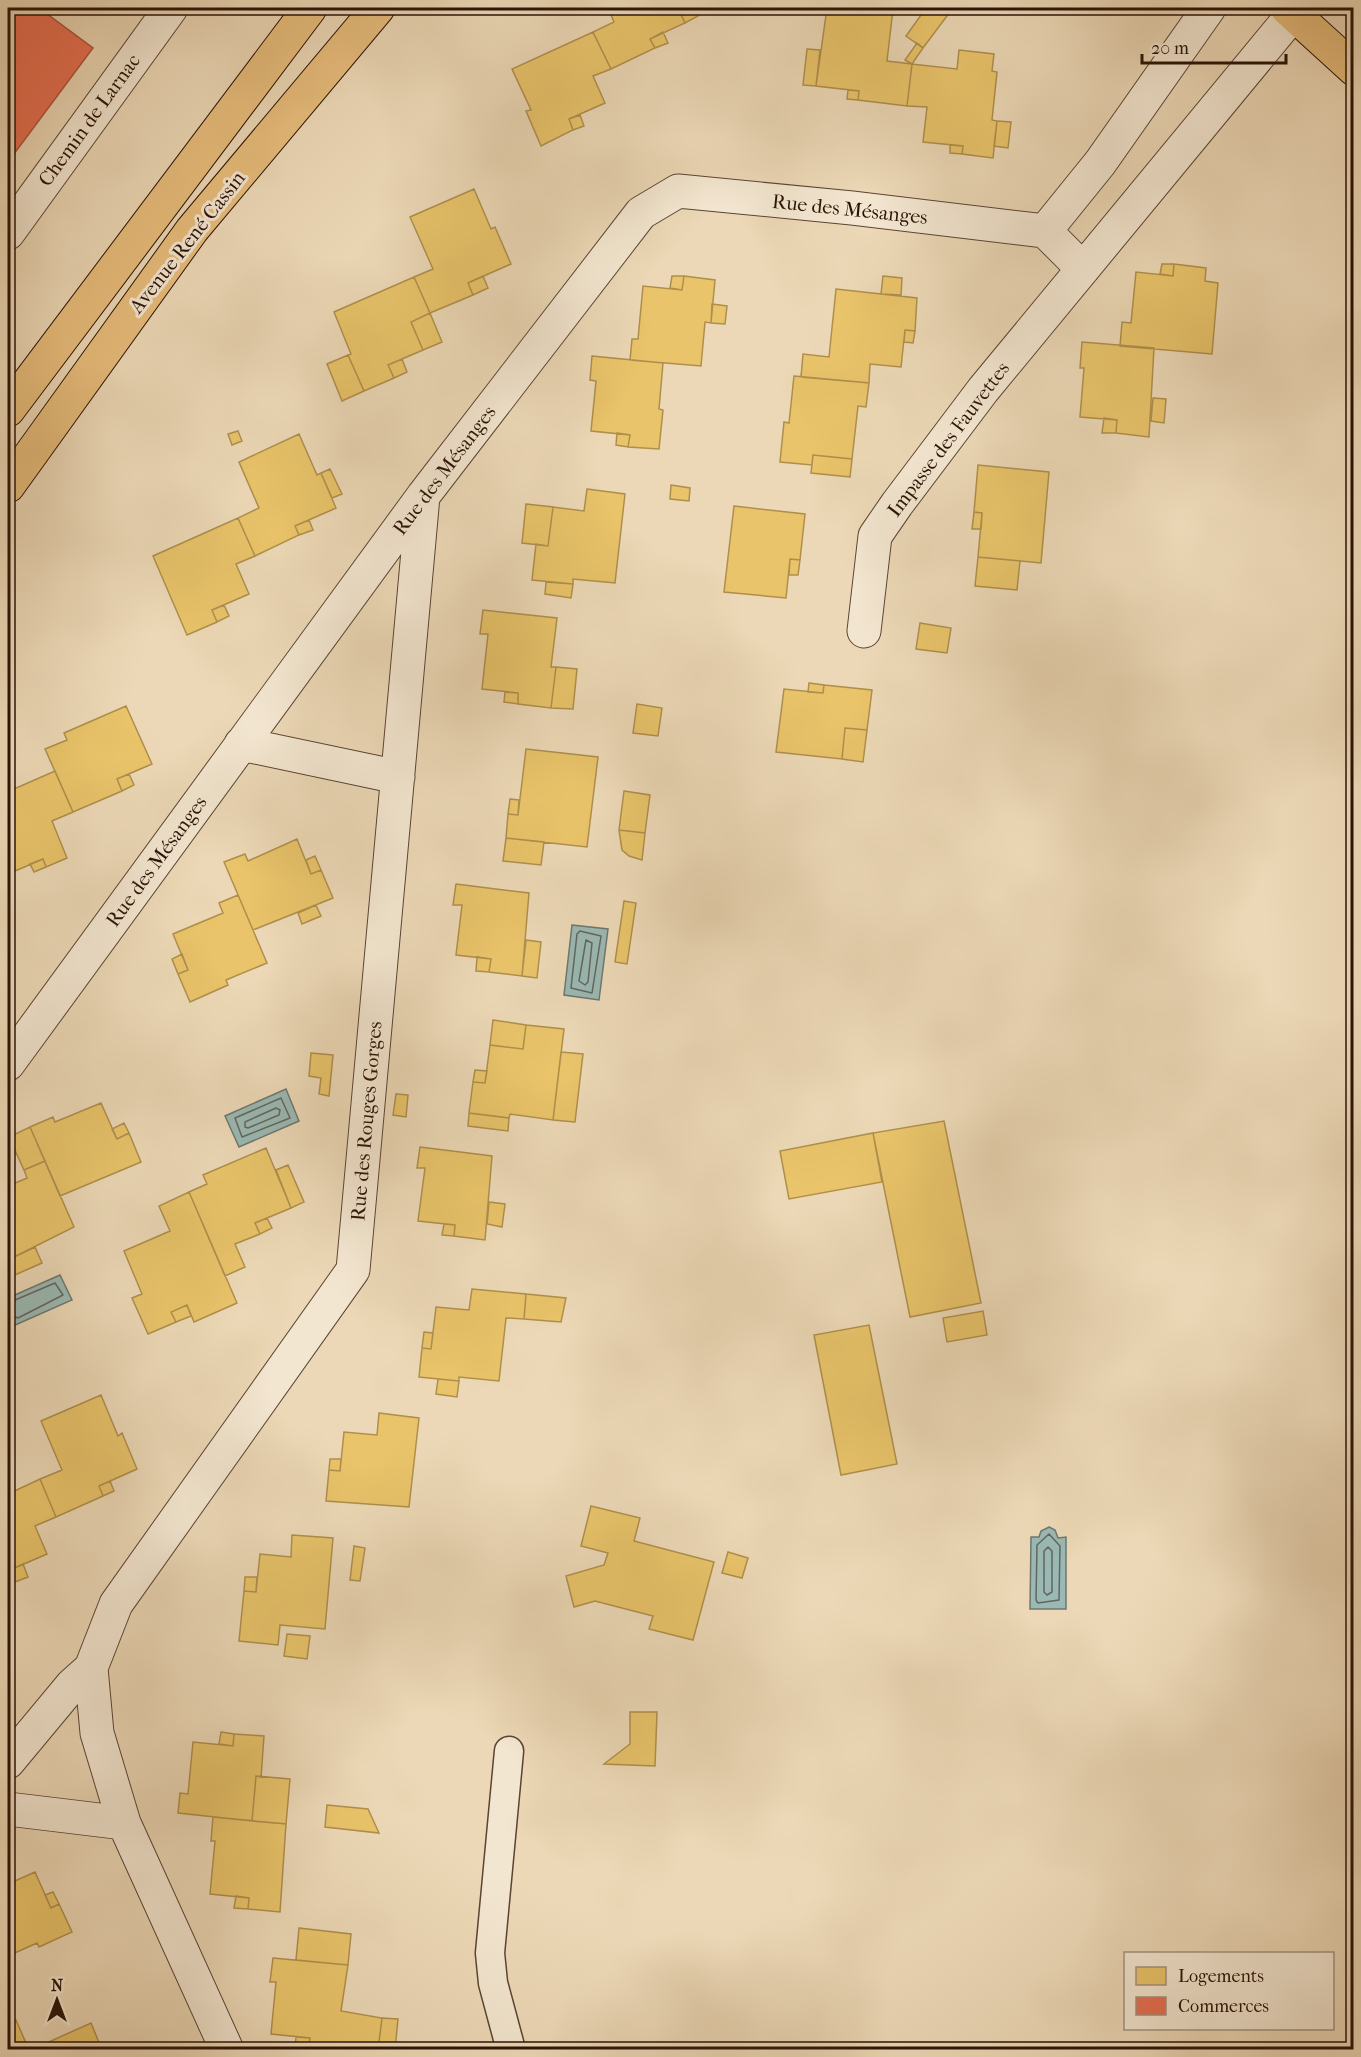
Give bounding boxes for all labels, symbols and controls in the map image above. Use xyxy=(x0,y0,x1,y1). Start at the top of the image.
scale bar xyxy=(1142,27,1286,65)
text: 20 m xyxy=(1151,38,1189,59)
street label: Chemin de Larnac xyxy=(34,50,145,191)
street label: Avenue René Cassin xyxy=(124,166,250,319)
street label: Rue des Mésanges xyxy=(771,190,929,229)
street label: Impasse des Fauvettes xyxy=(883,357,1014,521)
street label: Rue des Mésanges xyxy=(388,401,501,540)
street label: Rue des Mésanges xyxy=(101,791,212,931)
street label: Rue des Rouges Gorges xyxy=(346,1020,387,1222)
legend xyxy=(1124,1952,1334,2030)
text: Logements xyxy=(1178,1966,1264,1987)
north arrow xyxy=(27,1970,87,2030)
text: N xyxy=(51,1976,64,1995)
text: Commerces xyxy=(1178,1996,1269,2017)

